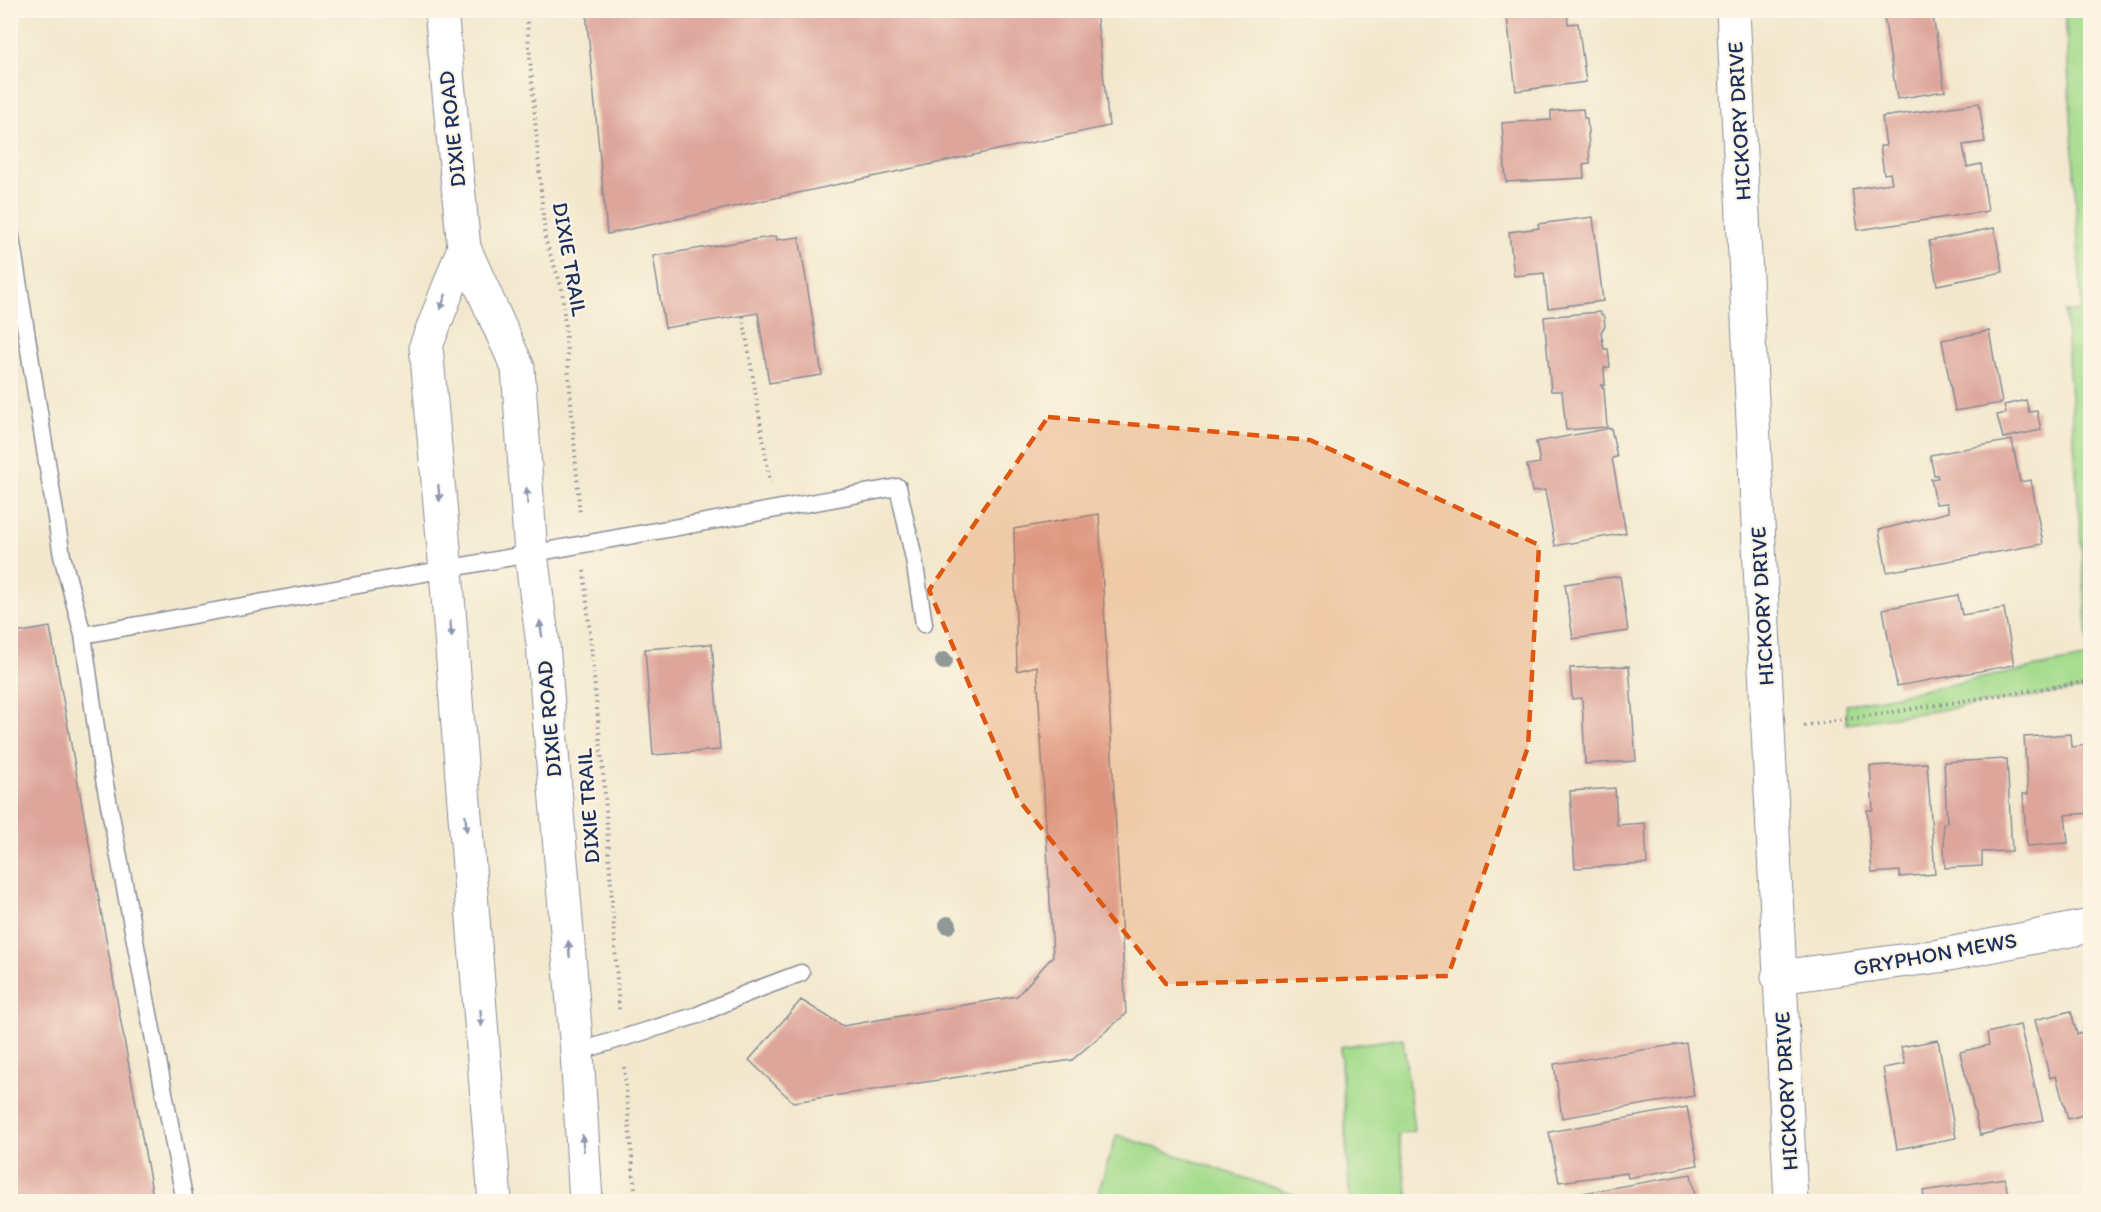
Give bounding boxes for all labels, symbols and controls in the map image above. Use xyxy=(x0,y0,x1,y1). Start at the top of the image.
street label: HICKORY DRIVE xyxy=(1721,41,1757,201)
street label: DIXIE ROAD xyxy=(432,69,472,189)
street label: DIXIE TRAIL xyxy=(547,200,593,318)
one-way arrow xyxy=(438,293,447,311)
one-way arrow xyxy=(434,484,444,503)
one-way arrow xyxy=(523,486,532,505)
street label: HICKORY DRIVE xyxy=(1744,526,1780,686)
one-way arrow xyxy=(536,619,546,638)
one-way arrow xyxy=(446,620,456,639)
street label: DIXIE ROAD xyxy=(530,659,568,779)
street label: DIXIE TRAIL xyxy=(571,747,605,865)
one-way arrow xyxy=(461,814,470,833)
street label: GRYPHON MEWS xyxy=(1851,926,2019,982)
one-way arrow xyxy=(564,939,573,958)
one-way arrow xyxy=(476,1008,485,1027)
street label: HICKORY DRIVE xyxy=(1768,1011,1804,1171)
one-way arrow xyxy=(578,1134,587,1153)

